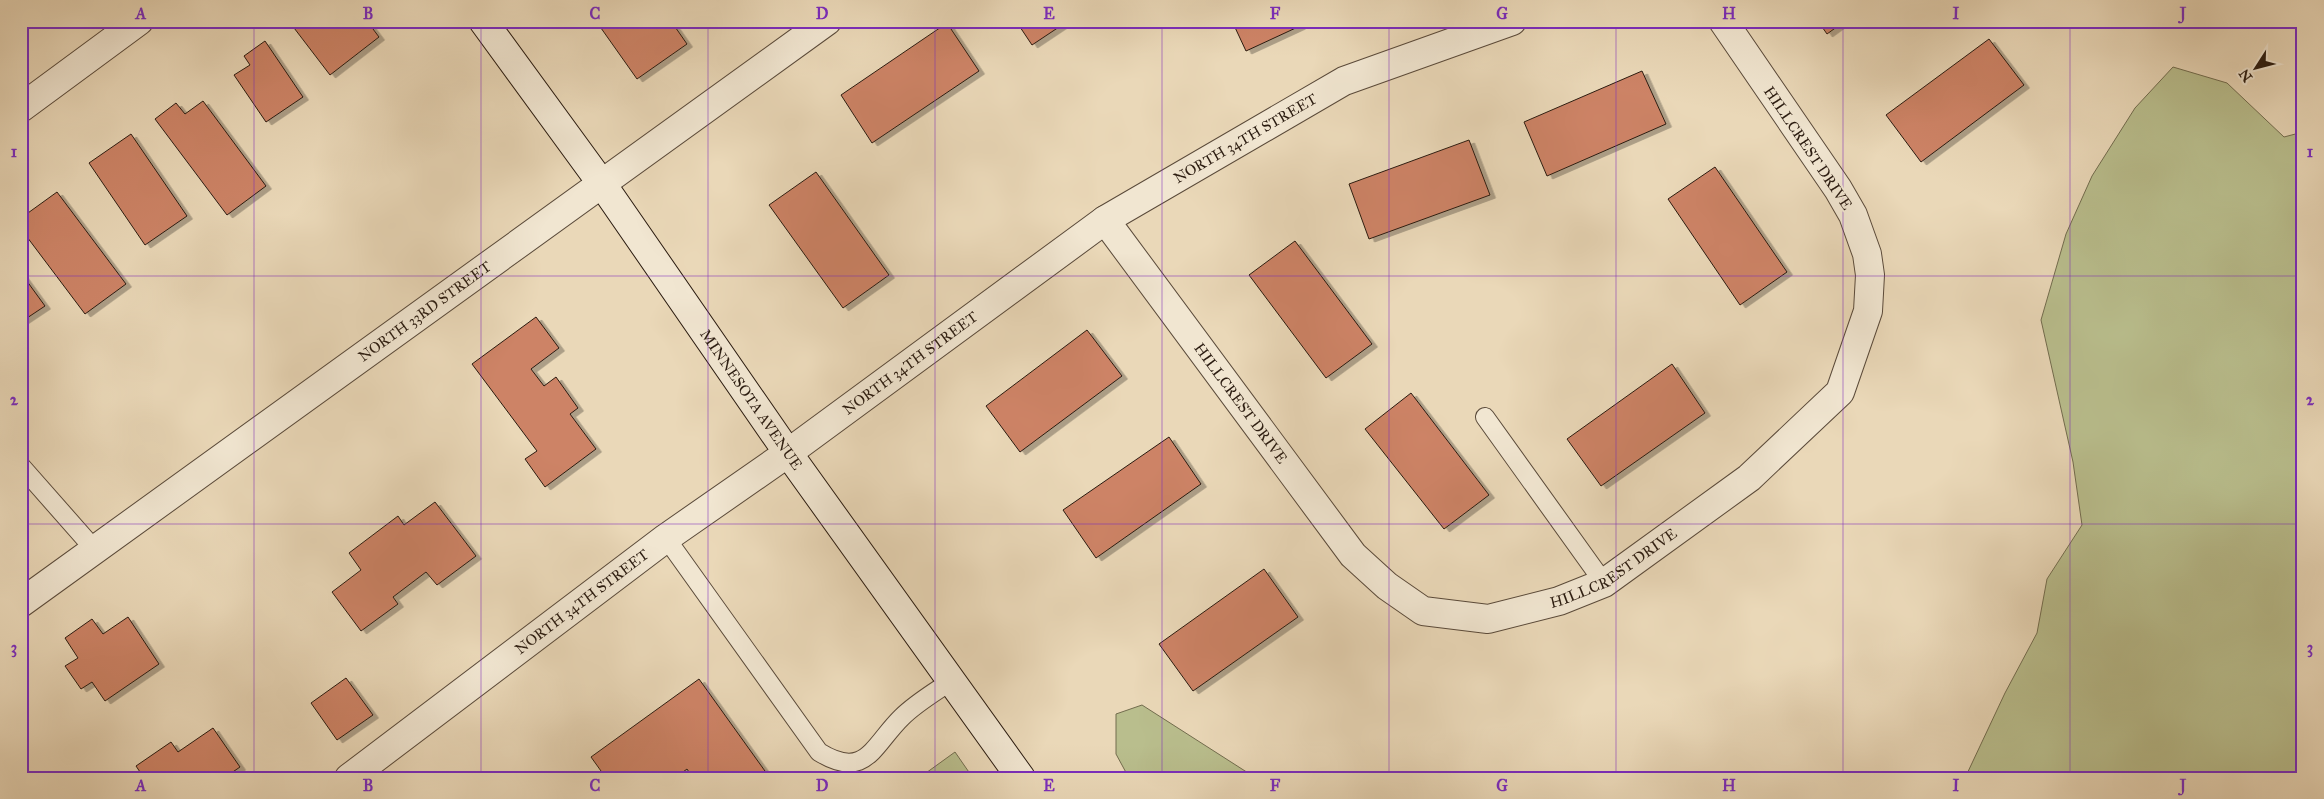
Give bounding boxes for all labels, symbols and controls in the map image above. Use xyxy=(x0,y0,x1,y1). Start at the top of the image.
text: A xyxy=(135,4,147,23)
text: B xyxy=(363,4,373,23)
text: C xyxy=(590,4,601,23)
text: D xyxy=(816,4,829,23)
text: E xyxy=(1043,4,1055,23)
text: F xyxy=(1270,4,1281,23)
text: G xyxy=(1496,4,1508,23)
text: H xyxy=(1722,4,1736,23)
text: I xyxy=(1953,4,1960,23)
text: J xyxy=(2178,4,2187,24)
north arrow xyxy=(2232,42,2282,92)
text: N xyxy=(2235,65,2256,85)
street label: HILLCREST DRIVE xyxy=(1760,83,1856,213)
street label: NORTH 34TH STREET xyxy=(1170,90,1320,187)
text: 1 xyxy=(11,142,18,161)
text: 1 xyxy=(2307,142,2314,161)
street label: NORTH 33RD STREET xyxy=(355,257,495,365)
street label: NORTH 34TH STREET xyxy=(839,308,981,419)
street label: MINNESOTA AVENUE xyxy=(696,326,806,474)
street label: HILLCREST DRIVE xyxy=(1190,340,1291,467)
text: 2 xyxy=(10,390,19,409)
text: 2 xyxy=(2306,390,2315,409)
street label: HILLCREST DRIVE xyxy=(1548,524,1681,612)
street label: NORTH 34TH STREET xyxy=(511,545,652,658)
text: 3 xyxy=(11,638,17,658)
text: 3 xyxy=(2307,638,2313,658)
text: A xyxy=(135,776,147,795)
text: B xyxy=(363,776,373,795)
text: C xyxy=(590,776,601,795)
text: D xyxy=(816,776,829,795)
text: E xyxy=(1043,776,1055,795)
text: F xyxy=(1270,776,1281,795)
text: G xyxy=(1496,776,1508,795)
text: H xyxy=(1722,776,1736,795)
text: I xyxy=(1953,776,1960,795)
text: J xyxy=(2178,776,2187,796)

